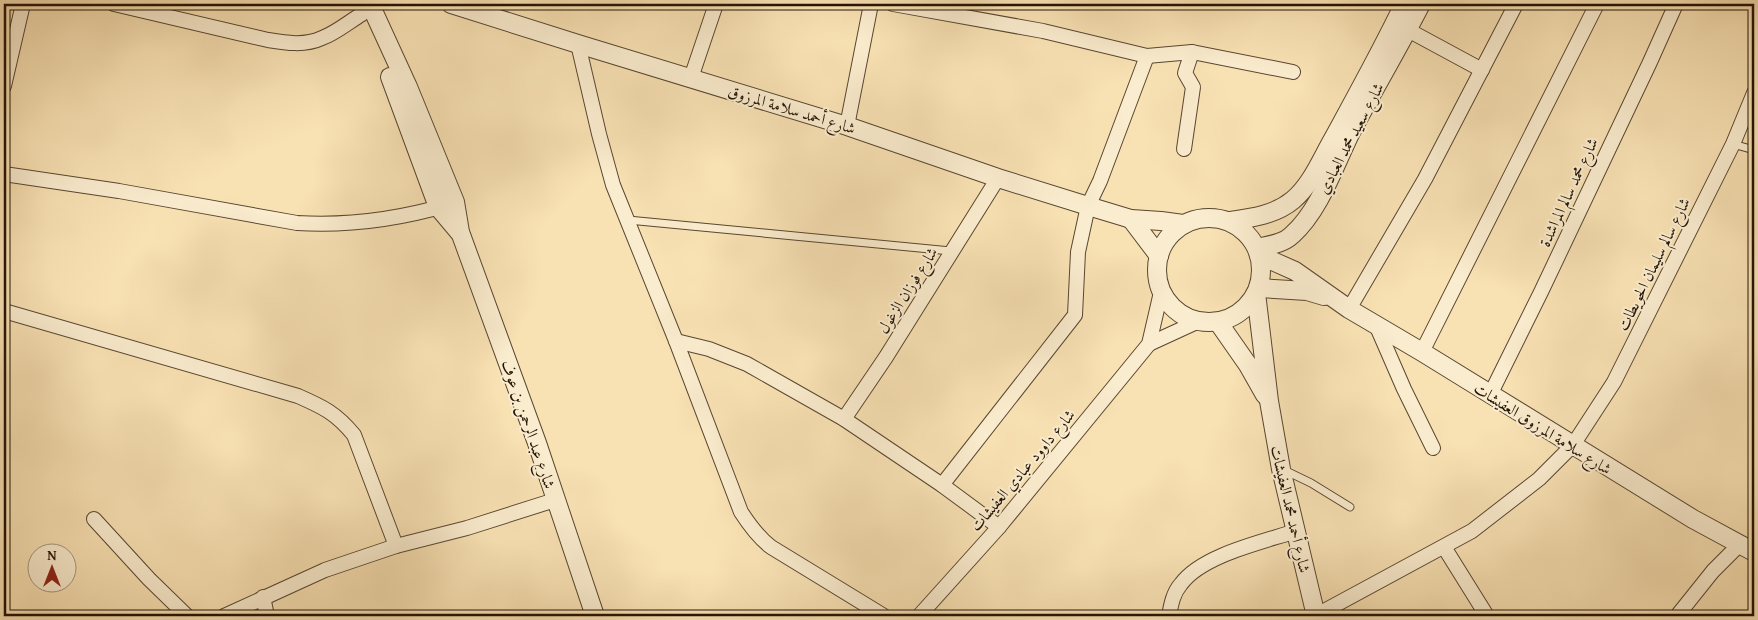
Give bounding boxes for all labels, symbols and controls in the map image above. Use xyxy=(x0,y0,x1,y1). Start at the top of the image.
street label: شارع أحمد سلامة المرزوق xyxy=(725,78,859,142)
street label: شارع سعيد محمد العبادي xyxy=(1311,78,1391,199)
street label: شارع محمد سالم المراشدة xyxy=(1532,133,1607,252)
street label: شارع سالم سليمان الحويطات xyxy=(1610,193,1698,336)
street label: شارع فوزان الزغول xyxy=(871,242,945,339)
street label: شارع عبد الرحمن بن عوف xyxy=(494,356,562,492)
street label: شارع سلامة المرزوق العفيشات xyxy=(1468,376,1617,482)
street label: شارع داوود عبادي العفيشات xyxy=(964,404,1082,538)
street label: شارع أحمد محمد العفيشات xyxy=(1263,443,1317,576)
north arrow xyxy=(28,542,78,592)
text: N xyxy=(47,545,57,565)

